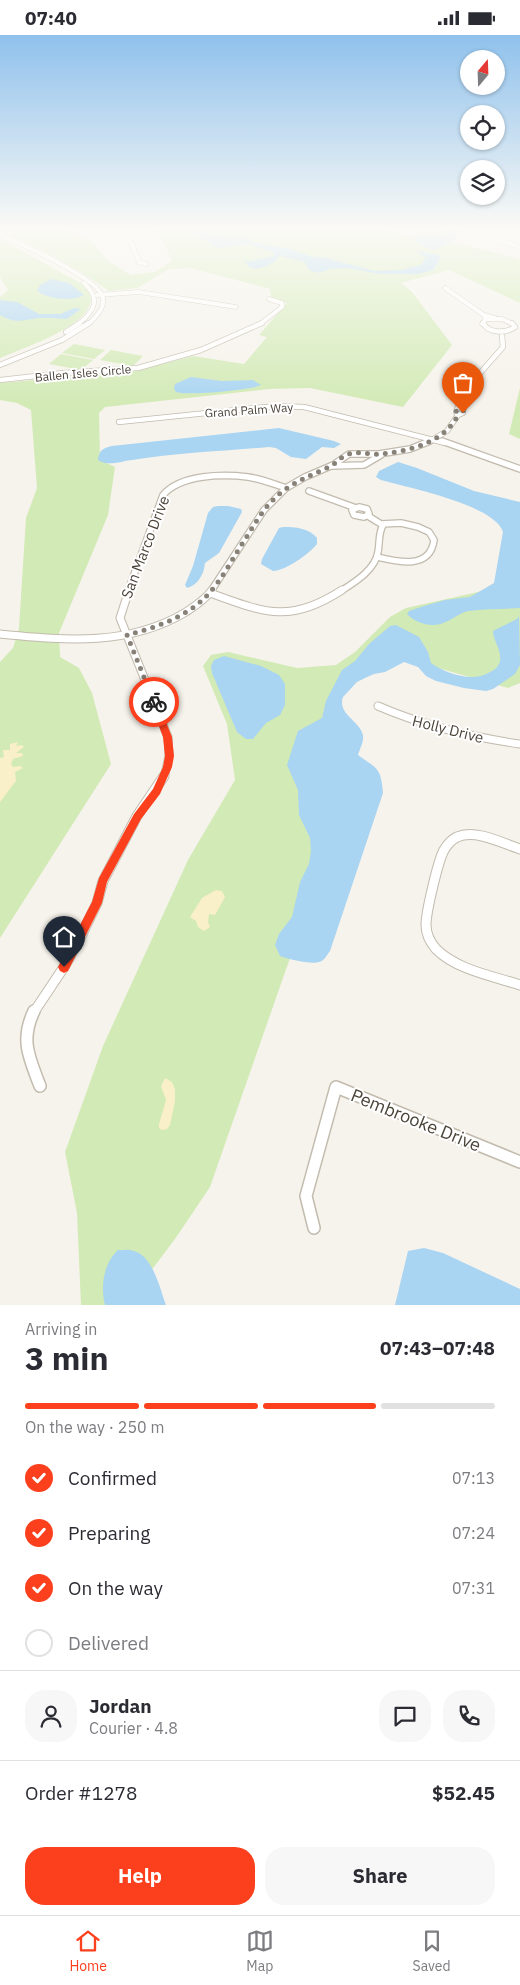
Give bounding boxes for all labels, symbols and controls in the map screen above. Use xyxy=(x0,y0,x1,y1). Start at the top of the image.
text: 07:40 xyxy=(25,6,77,30)
north arrow xyxy=(460,50,505,95)
map controls xyxy=(460,50,505,205)
button: locate xyxy=(460,105,505,150)
button: layers xyxy=(460,160,505,205)
street label: Ballen Isles Circle xyxy=(34,361,132,385)
pin xyxy=(442,362,484,413)
icon: bag xyxy=(449,369,477,397)
street label: Grand Palm Way xyxy=(204,399,294,421)
street label: San Marco Drive xyxy=(117,493,173,601)
courier xyxy=(129,677,179,727)
icon: bike xyxy=(140,688,168,716)
street label: Holly Drive xyxy=(410,711,486,747)
pin xyxy=(43,916,85,967)
icon: home xyxy=(50,923,78,951)
street label: Pembrooke Drive xyxy=(348,1083,485,1157)
text: Arriving in xyxy=(25,1319,97,1339)
text: 07:43–07:48 xyxy=(380,1336,495,1360)
text: 3 min xyxy=(25,1337,109,1379)
text: On the way · 250 m xyxy=(25,1417,164,1437)
icon: check xyxy=(25,1464,53,1492)
text: Confirmed xyxy=(68,1466,157,1490)
text: 07:13 xyxy=(452,1468,495,1488)
icon: check xyxy=(25,1519,53,1547)
text: Preparing xyxy=(68,1521,150,1545)
text: 07:24 xyxy=(452,1523,495,1543)
icon: check xyxy=(25,1574,53,1602)
text: On the way xyxy=(68,1576,163,1600)
text: 07:31 xyxy=(452,1578,495,1598)
text: Delivered xyxy=(68,1631,149,1655)
button: person xyxy=(25,1690,77,1742)
button: chat xyxy=(379,1690,431,1742)
button: phone xyxy=(443,1690,495,1742)
text: Jordan xyxy=(89,1694,152,1718)
text: Courier · 4.8 xyxy=(89,1718,178,1738)
text: Order #1278 xyxy=(25,1781,137,1805)
text: $52.45 xyxy=(432,1781,495,1805)
button: Help xyxy=(25,1847,255,1905)
button: Share xyxy=(265,1847,495,1905)
tab: Home xyxy=(69,1927,107,1975)
tab: Map xyxy=(246,1927,274,1975)
tab: Saved xyxy=(413,1927,451,1975)

